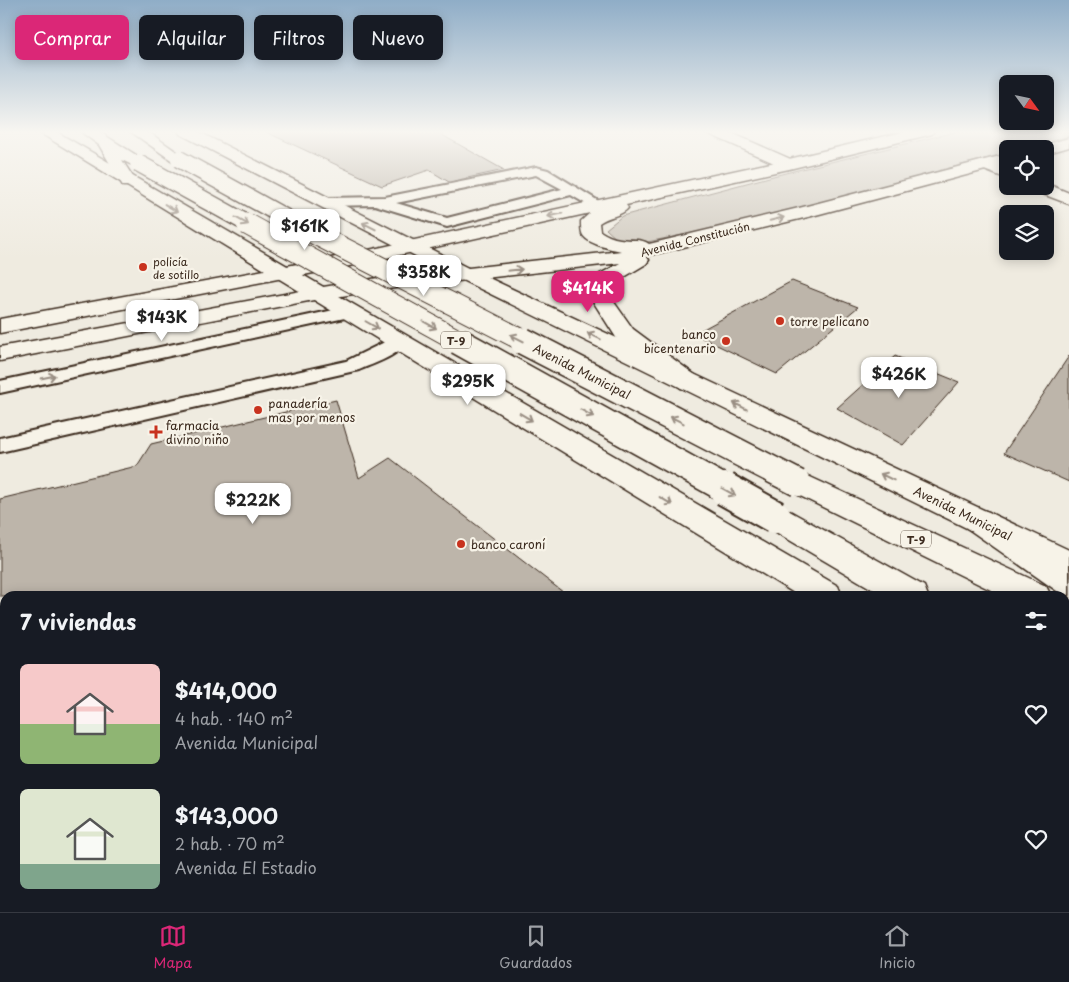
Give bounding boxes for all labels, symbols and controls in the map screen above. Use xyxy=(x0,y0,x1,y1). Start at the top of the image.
chip: Comprar xyxy=(15,15,129,60)
chip: Alquilar xyxy=(139,15,244,60)
chip: Filtros xyxy=(254,15,343,60)
chip: Nuevo xyxy=(353,15,443,60)
north arrow xyxy=(999,75,1054,130)
map controls xyxy=(999,75,1054,260)
button: locate xyxy=(999,140,1054,195)
one-way arrow xyxy=(164,203,178,213)
button: layers xyxy=(999,205,1054,260)
pin: $161K xyxy=(270,208,340,251)
one-way arrow xyxy=(547,210,563,220)
text: $161K xyxy=(281,213,329,237)
one-way arrow xyxy=(769,214,785,223)
one-way arrow xyxy=(234,216,249,226)
street label: Avenida Constitución xyxy=(639,217,751,261)
one-way arrow xyxy=(362,221,377,230)
place label: policía de sotillo xyxy=(153,253,199,283)
pin: $358K xyxy=(389,254,459,297)
text: $358K xyxy=(398,259,451,283)
marker: policía de sotillo xyxy=(137,261,149,273)
one-way arrow xyxy=(507,265,523,275)
pin: $414K xyxy=(553,270,623,313)
text: $414K xyxy=(562,275,614,299)
pin: $143K xyxy=(127,300,197,342)
text: $143K xyxy=(137,304,187,328)
place label: torre pelicano xyxy=(790,312,870,330)
marker: torre pelicano xyxy=(774,315,786,327)
one-way arrow xyxy=(364,321,378,331)
one-way arrow xyxy=(422,321,436,331)
place label: banco bicentenario xyxy=(644,325,716,357)
one-way arrow xyxy=(586,331,601,341)
road number: T-9 xyxy=(441,332,471,348)
one-way arrow xyxy=(510,333,525,342)
marker: banco bicentenario xyxy=(720,335,732,347)
street label: Avenida Municipal xyxy=(530,339,634,403)
pin: $426K xyxy=(864,356,934,399)
text: $426K xyxy=(872,361,926,385)
pin: $295K xyxy=(433,364,503,406)
text: $295K xyxy=(442,368,494,392)
one-way arrow xyxy=(39,372,55,381)
place label: panadería mas por menos xyxy=(268,394,356,426)
one-way arrow xyxy=(733,401,748,411)
marker: panadería mas por menos xyxy=(252,404,264,416)
one-way arrow xyxy=(579,409,594,418)
one-way arrow xyxy=(519,413,533,423)
one-way arrow xyxy=(670,415,685,425)
place label: farmacia divino niño xyxy=(166,416,229,448)
marker: farmacia divino niño xyxy=(150,426,162,438)
one-way arrow xyxy=(879,471,894,481)
street label: Avenida Municipal xyxy=(911,481,1015,545)
pin: $222K xyxy=(218,482,288,525)
text: $222K xyxy=(226,487,280,511)
one-way arrow xyxy=(721,488,736,497)
one-way arrow xyxy=(658,496,672,506)
road number: T-9 xyxy=(901,530,931,548)
place label: banco caroní xyxy=(471,535,546,553)
marker: banco caroní xyxy=(455,538,467,550)
text: 7 viviendas xyxy=(20,605,136,637)
icon: filters xyxy=(1022,607,1050,635)
text: $414,000 xyxy=(175,674,277,706)
icon: home xyxy=(60,684,120,744)
icon: heart xyxy=(1022,700,1050,728)
text: 4 hab. · 140 m² xyxy=(175,706,293,730)
text: Avenida Municipal xyxy=(175,730,318,754)
text: $143,000 xyxy=(175,799,278,831)
icon: home xyxy=(60,809,120,869)
icon: heart xyxy=(1022,825,1050,853)
text: 2 hab. · 70 m² xyxy=(175,831,285,855)
text: Avenida El Estadio xyxy=(175,855,317,879)
tab: Mapa xyxy=(154,922,192,973)
tab: Guardados xyxy=(499,922,572,973)
tab: Inicio xyxy=(879,922,915,973)

